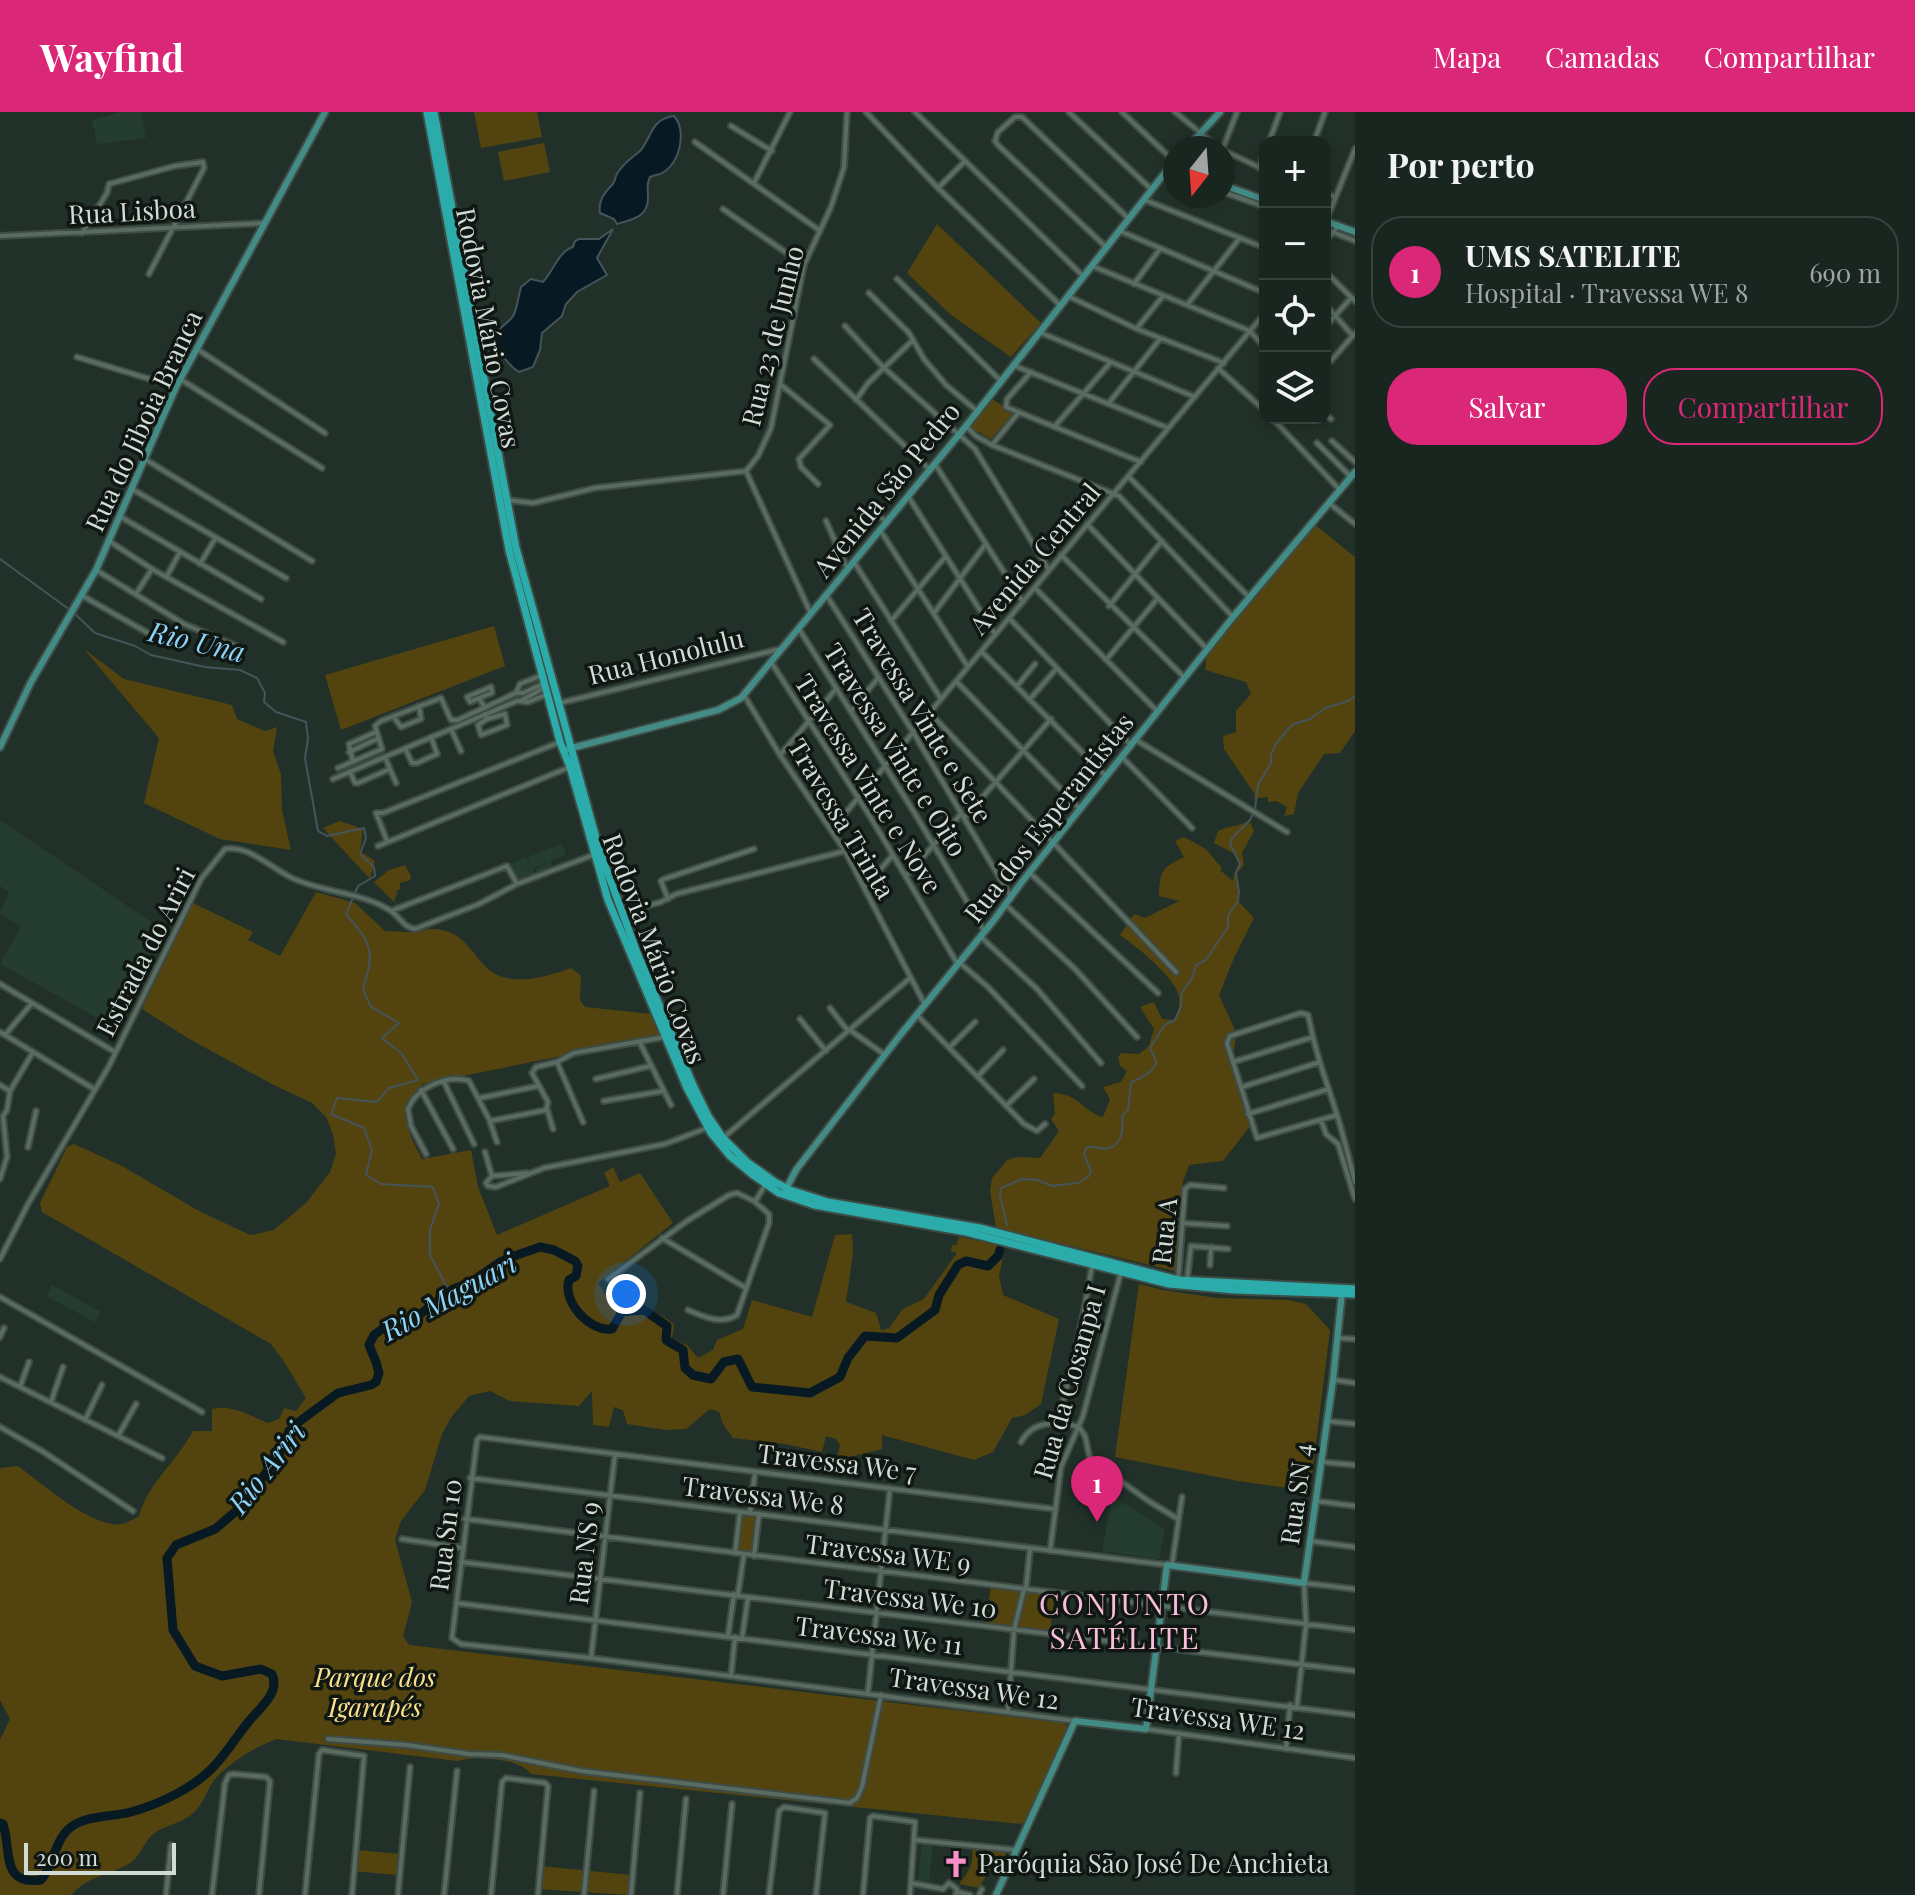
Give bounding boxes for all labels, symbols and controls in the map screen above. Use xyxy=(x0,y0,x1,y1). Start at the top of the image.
text: Wayfind xyxy=(40,31,184,82)
text: Mapa xyxy=(1433,38,1501,75)
text: Camadas xyxy=(1545,38,1660,75)
text: Compartilhar xyxy=(1704,38,1875,75)
north arrow xyxy=(1163,136,1235,208)
map controls xyxy=(1259,136,1331,424)
button: + xyxy=(1259,136,1331,208)
text: Por perto xyxy=(1387,141,1535,187)
street label: Rua Lisboa xyxy=(67,190,197,231)
street label: Rodovia Mário Covas xyxy=(449,205,530,451)
button: − xyxy=(1259,208,1331,280)
text: UMS SATELITE xyxy=(1465,235,1681,275)
street label: Rua 23 de Junho xyxy=(732,242,811,429)
text: 1 xyxy=(1410,255,1420,290)
text: 690 m xyxy=(1809,255,1881,290)
text: Hospital · Travessa WE 8 xyxy=(1465,275,1749,310)
button: locate xyxy=(1259,280,1331,352)
street label: Rua do Jiboia Branca xyxy=(76,304,209,537)
button: layers xyxy=(1259,352,1331,424)
button: Salvar xyxy=(1387,368,1627,445)
button: Compartilhar xyxy=(1643,368,1883,445)
street label: Avenida São Pedro xyxy=(804,394,967,585)
street label: Avenida Central xyxy=(960,475,1107,642)
street label: Travessa Vinte e Sete xyxy=(845,601,1001,829)
water label: Rio Una xyxy=(145,611,249,670)
street label: Rua Honolulu xyxy=(584,619,747,692)
street label: Travessa Vinte e Oito xyxy=(816,636,976,862)
street label: Travessa Vinte e Nove xyxy=(788,667,951,900)
street label: Rua dos Esperantistas xyxy=(955,705,1141,929)
street label: Travessa Trinta xyxy=(781,732,904,905)
street label: Rodovia Mário Covas xyxy=(595,828,715,1069)
street label: Estrada do Ariri xyxy=(87,861,202,1042)
street label: Rua A xyxy=(1143,1195,1184,1266)
water label: Rio Maguari xyxy=(373,1243,523,1349)
your location xyxy=(606,1274,646,1314)
street label: Rua da Cosanpa I xyxy=(1024,1280,1113,1483)
water label: Rio Ariri xyxy=(218,1413,313,1521)
street label: Travessa We 7 xyxy=(756,1434,919,1489)
street label: Rua SN 4 xyxy=(1271,1441,1320,1547)
pin: 1 xyxy=(1071,1456,1123,1522)
street label: Travessa We 8 xyxy=(680,1467,846,1522)
street label: Rua Sn 10 xyxy=(420,1477,469,1593)
street label: Rua NS 9 xyxy=(560,1499,607,1606)
street label: Travessa WE 9 xyxy=(803,1525,973,1580)
street label: Travessa We 10 xyxy=(822,1570,999,1625)
district label: CONJUNTO SATÉLITE xyxy=(1039,1583,1211,1657)
street label: Travessa We 11 xyxy=(794,1607,965,1662)
street label: Travessa We 12 xyxy=(887,1658,1061,1717)
park label: Parque dos Igarapés xyxy=(313,1659,436,1724)
street label: Travessa WE 12 xyxy=(1129,1688,1308,1747)
scale bar xyxy=(24,1839,176,1875)
text: 200 m xyxy=(36,1842,98,1872)
place label: Paróquia São José De Anchieta xyxy=(978,1845,1329,1880)
church icon: Paróquia São José De Anchieta xyxy=(941,1849,971,1879)

